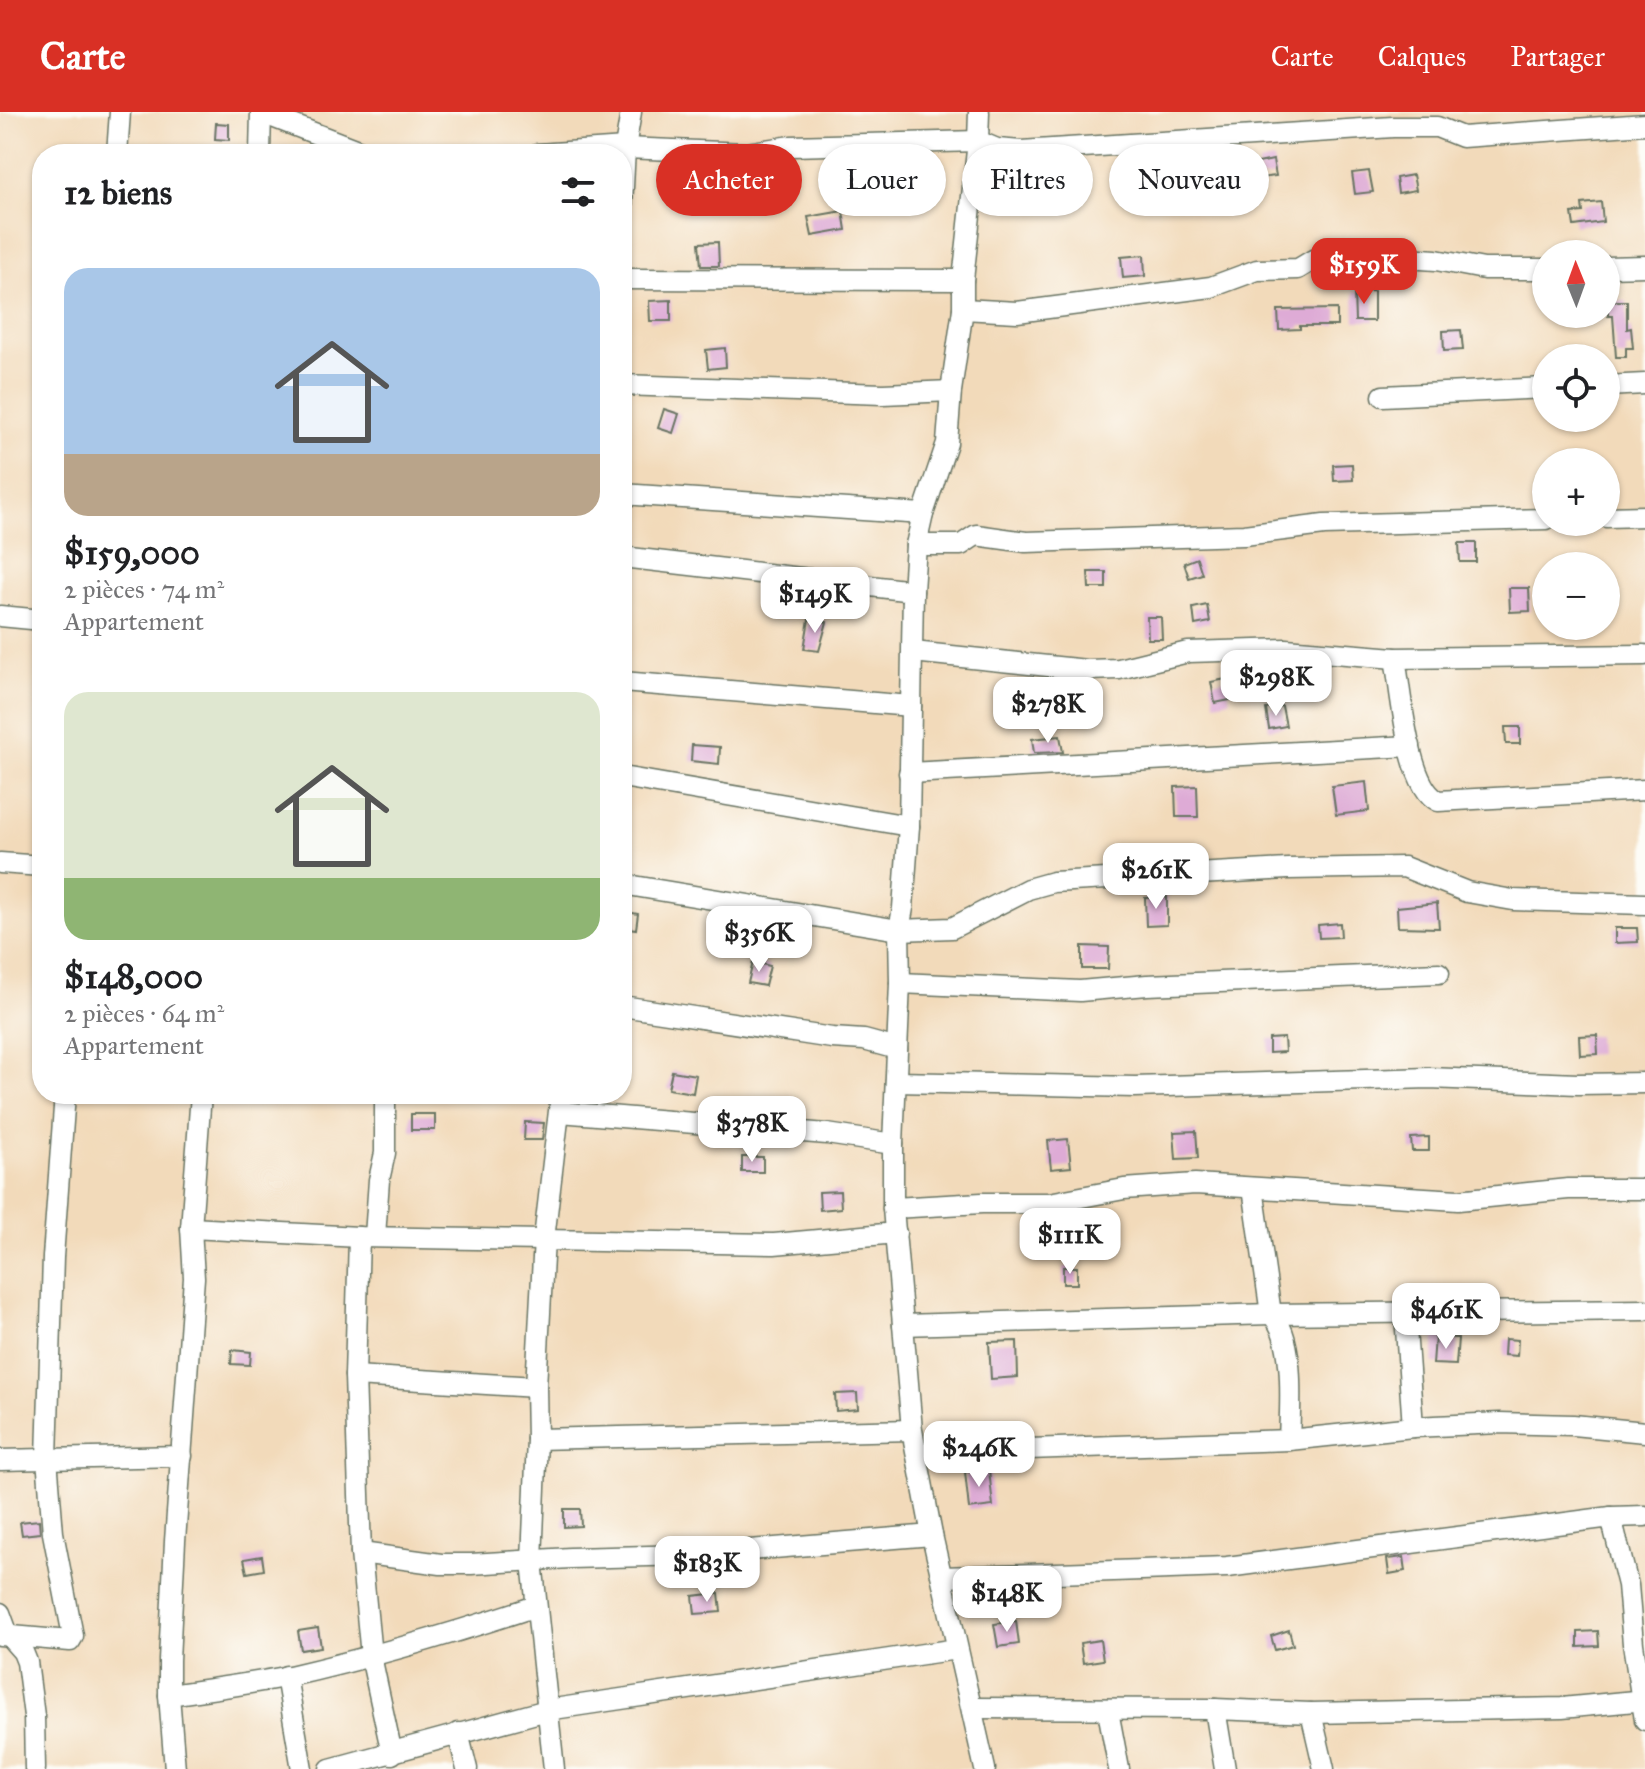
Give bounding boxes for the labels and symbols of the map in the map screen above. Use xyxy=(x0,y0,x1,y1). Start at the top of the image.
pin: $159K xyxy=(1308,238,1420,306)
north arrow xyxy=(1532,240,1620,328)
pin: $149K xyxy=(759,567,871,635)
pin: $298K xyxy=(1220,650,1332,718)
pin: $278K xyxy=(992,677,1104,745)
pin: $261K xyxy=(1100,843,1212,911)
pin: $356K xyxy=(703,906,815,974)
pin: $378K xyxy=(696,1096,808,1164)
pin: $111K xyxy=(1014,1208,1126,1276)
pin: $461K xyxy=(1390,1283,1502,1351)
pin: $246K xyxy=(923,1421,1035,1489)
pin: $183K xyxy=(651,1536,763,1604)
pin: $148K xyxy=(951,1566,1063,1634)

